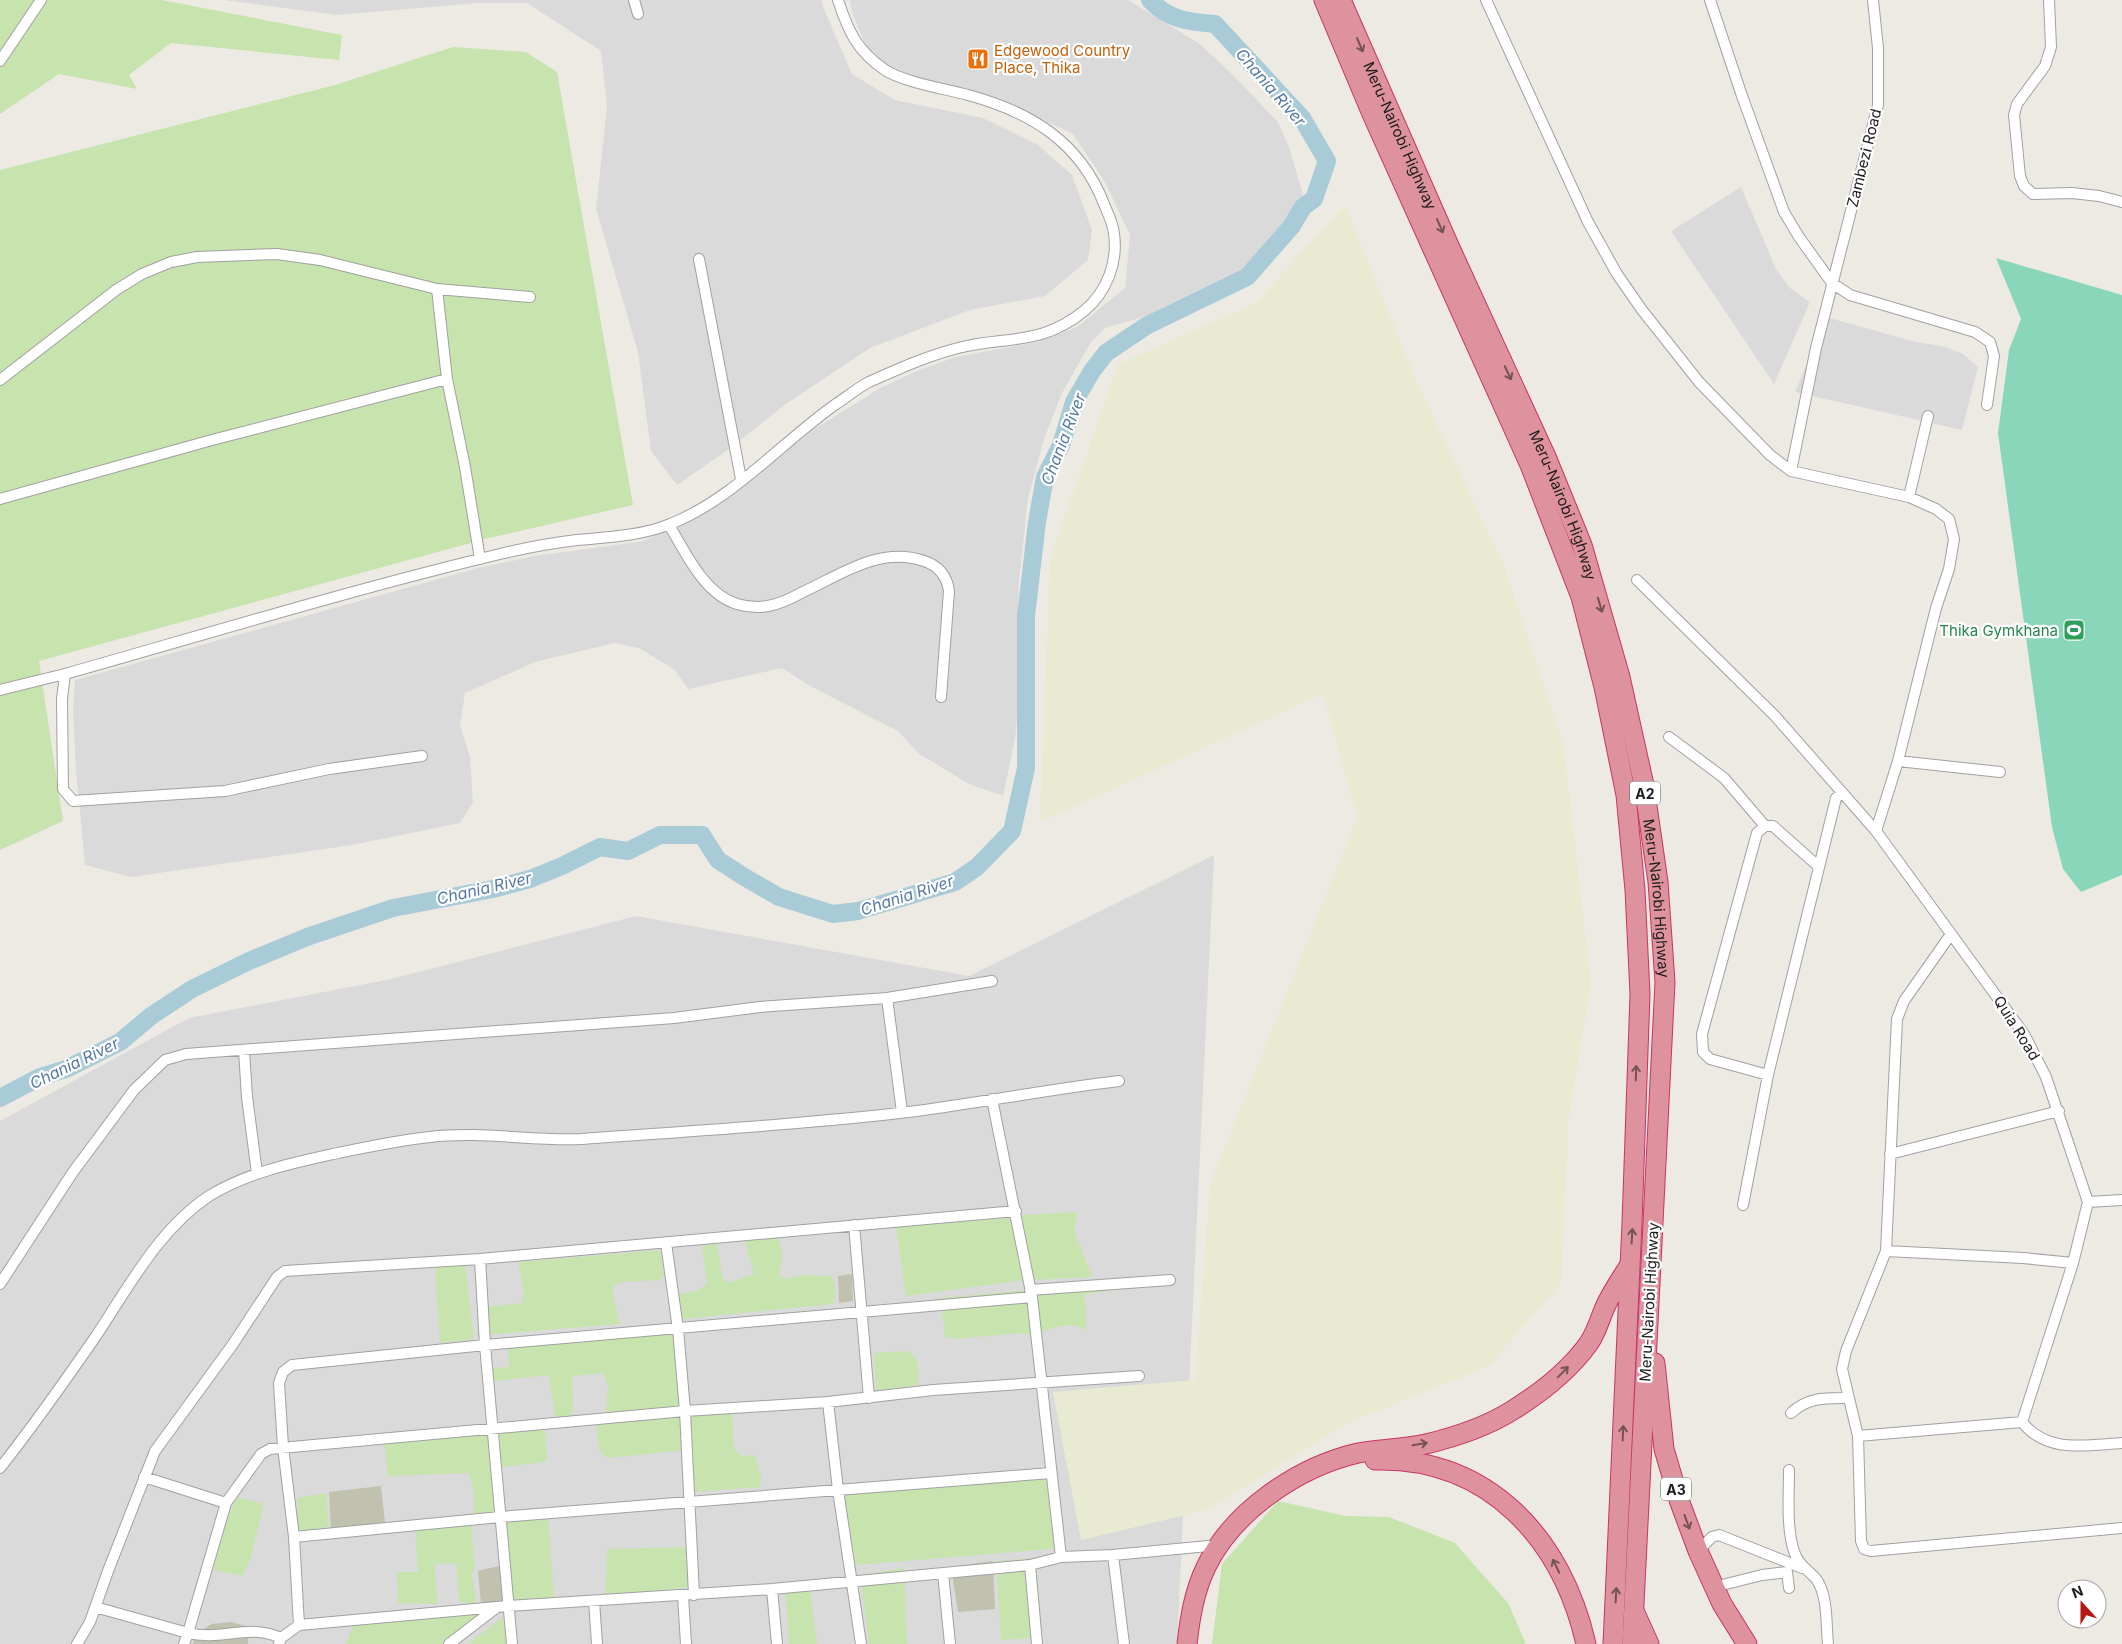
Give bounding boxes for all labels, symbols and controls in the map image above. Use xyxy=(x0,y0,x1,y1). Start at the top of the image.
one-way arrow xyxy=(1356,37,1365,52)
place label: Edgewood Country Place, Thika xyxy=(994,41,1131,77)
water label: Chania River xyxy=(1232,44,1311,131)
restaurant icon: Edgewood Country Place, Thika xyxy=(966,47,990,71)
street label: Meru-Nairobi Highway xyxy=(1360,59,1442,213)
street label: Zambezi Road xyxy=(1843,107,1885,209)
one-way arrow xyxy=(1435,218,1445,233)
one-way arrow xyxy=(1503,365,1513,380)
water label: Chania River xyxy=(1036,389,1090,488)
street label: Meru-Nairobi Highway xyxy=(1525,427,1601,583)
one-way arrow xyxy=(1596,597,1606,613)
sports icon: Thika Gymkhana xyxy=(2062,618,2086,642)
place label: Thika Gymkhana xyxy=(1939,621,2058,640)
road number: A2 xyxy=(1630,781,1660,804)
street label: Meru-Nairobi Highway xyxy=(1639,817,1674,979)
water label: Chania River xyxy=(435,867,534,909)
water label: Chania River xyxy=(858,870,957,919)
street label: Quia Road xyxy=(1990,992,2044,1064)
water label: Chania River xyxy=(26,1032,123,1093)
one-way arrow xyxy=(1632,1066,1641,1082)
street label: Meru-Nairobi Highway xyxy=(1635,1221,1663,1382)
one-way arrow xyxy=(1627,1228,1636,1244)
one-way arrow xyxy=(1557,1366,1569,1379)
one-way arrow xyxy=(1618,1425,1627,1441)
one-way arrow xyxy=(1411,1439,1427,1449)
road number: A3 xyxy=(1661,1478,1691,1500)
one-way arrow xyxy=(1683,1513,1692,1529)
one-way arrow xyxy=(1551,1559,1560,1574)
north arrow xyxy=(2057,1579,2107,1629)
text: N xyxy=(2069,1582,2085,1601)
one-way arrow xyxy=(1611,1588,1620,1604)

